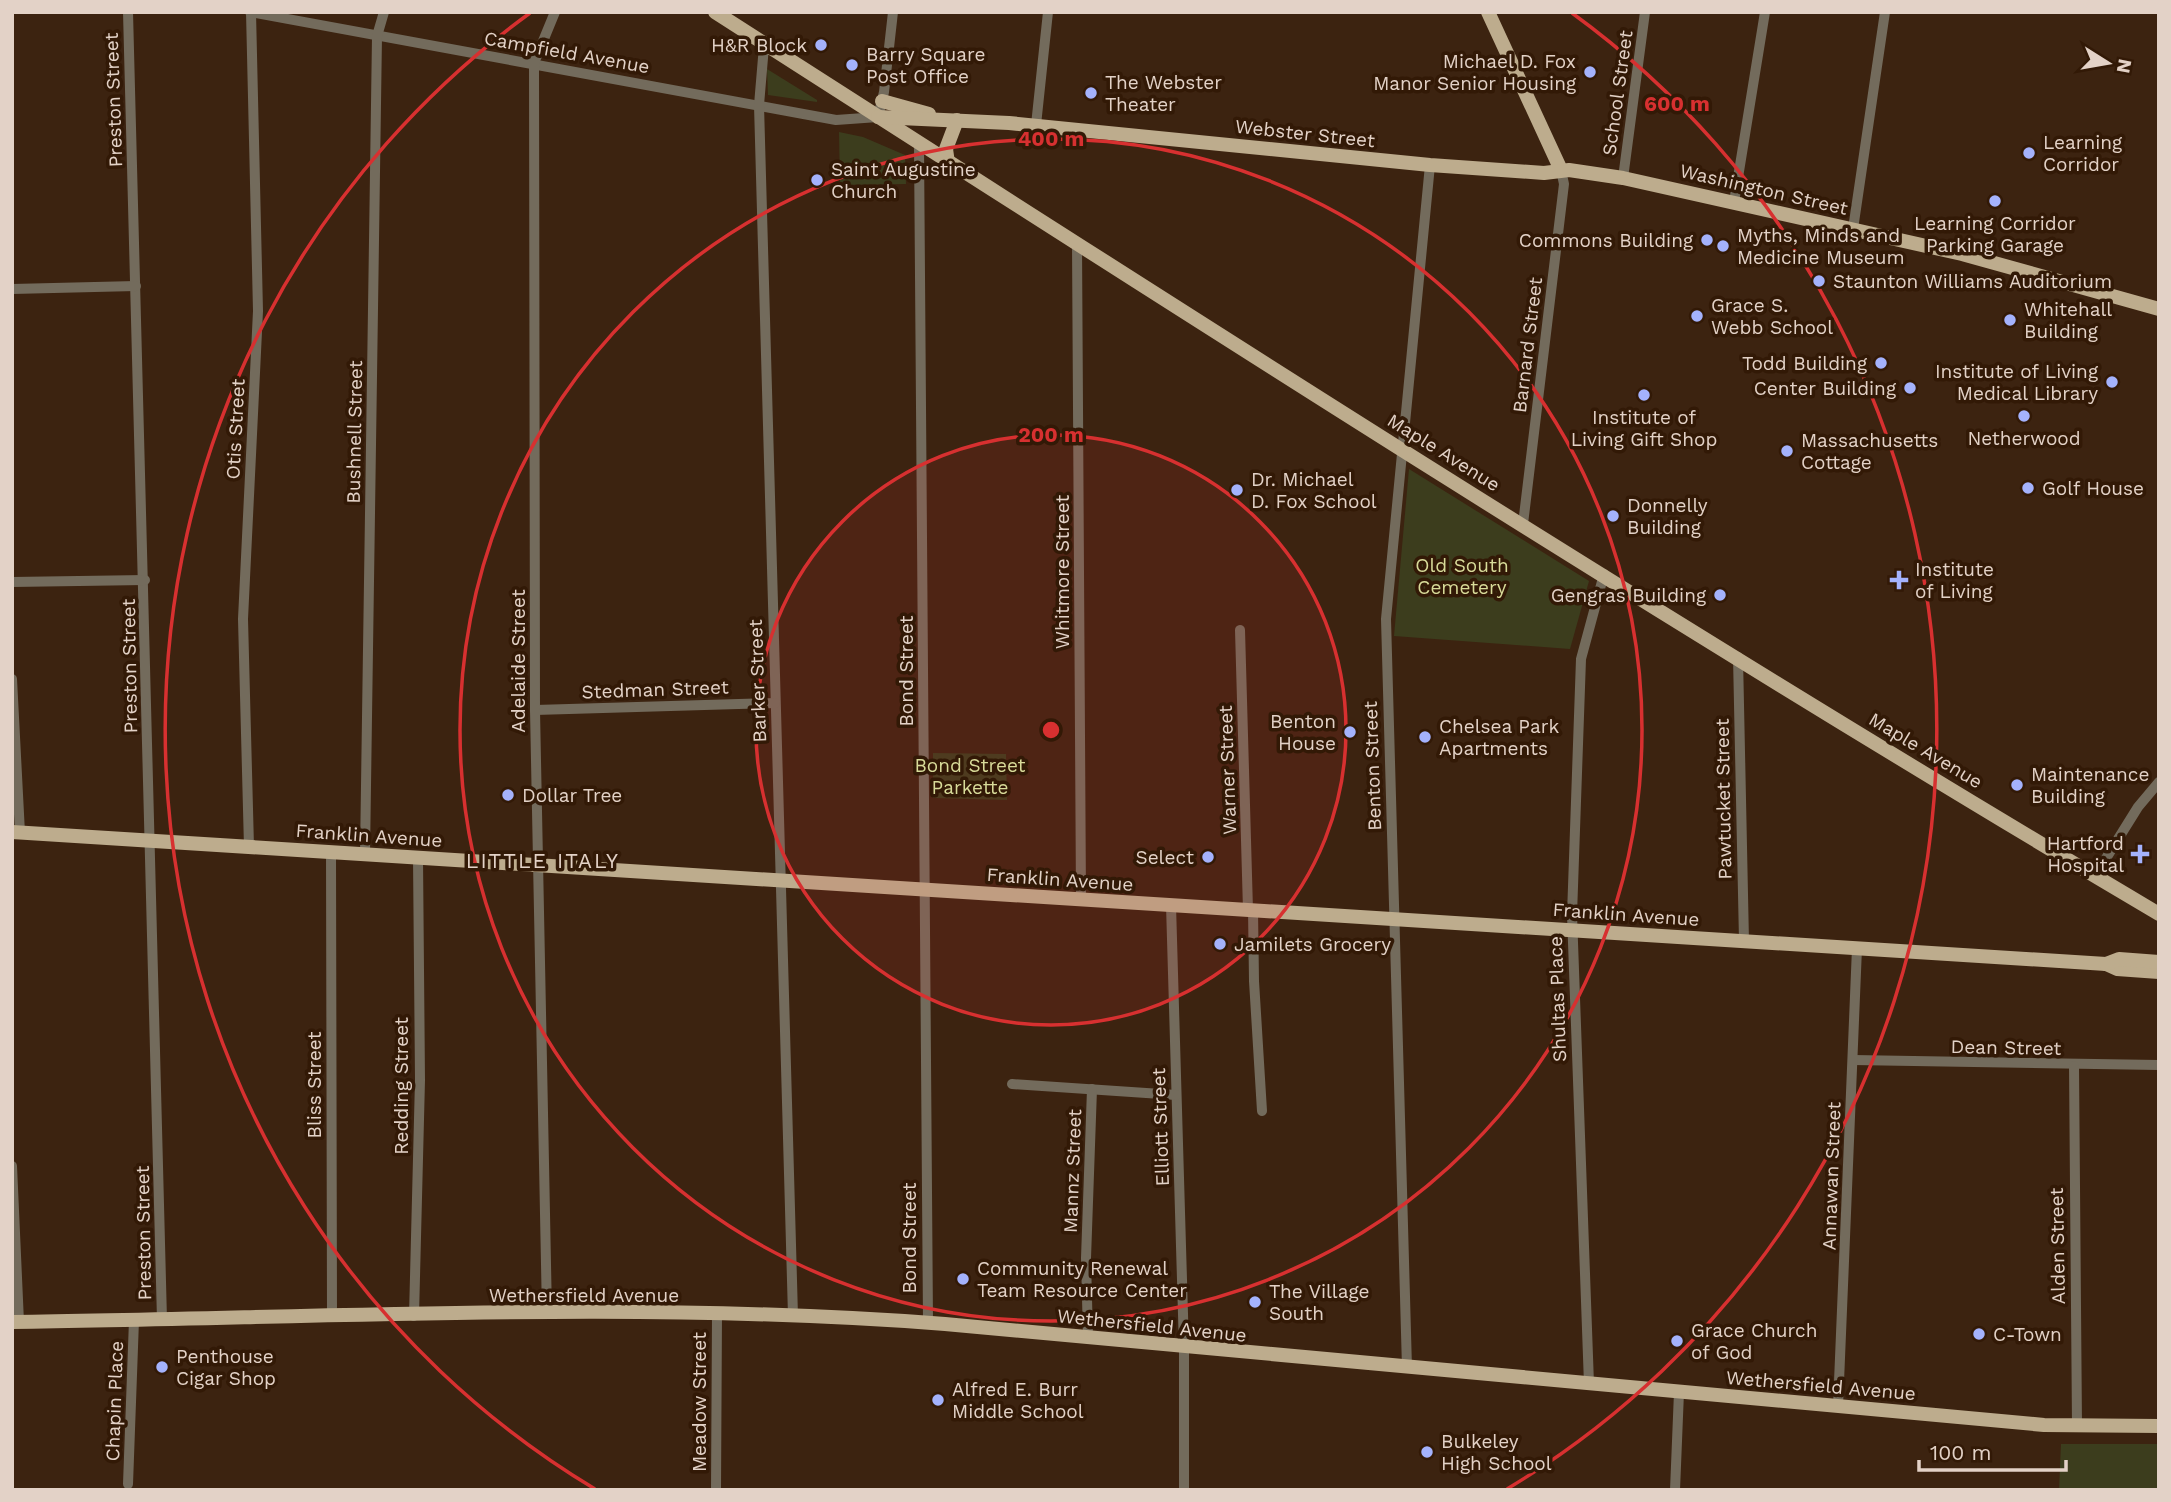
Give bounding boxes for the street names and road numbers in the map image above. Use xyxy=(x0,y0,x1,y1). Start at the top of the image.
street label: Campfield Avenue xyxy=(482,27,652,78)
street label: School Street xyxy=(1597,29,1638,157)
street label: Preston Street xyxy=(100,32,127,168)
street label: Webster Street xyxy=(1234,115,1376,152)
street label: Washington Street xyxy=(1678,159,1850,220)
street label: Barnard Street xyxy=(1508,276,1547,414)
street label: Bushnell Street xyxy=(342,360,367,504)
street label: Otis Street xyxy=(221,378,250,480)
street label: Maple Avenue xyxy=(1383,409,1504,496)
street label: Whitmore Street xyxy=(1051,495,1074,649)
street label: Adelaide Street xyxy=(507,589,530,733)
street label: Preston Street xyxy=(117,598,142,734)
street label: Bond Street xyxy=(895,615,918,727)
street label: Barker Street xyxy=(744,619,771,743)
street label: Stedman Street xyxy=(581,675,729,704)
street label: Benton Street xyxy=(1359,701,1386,831)
street label: Warner Street xyxy=(1214,705,1241,835)
street label: Maple Avenue xyxy=(1865,707,1987,793)
street label: Pawtucket Street xyxy=(1711,718,1736,880)
street label: Franklin Avenue xyxy=(295,819,443,852)
street label: Franklin Avenue xyxy=(986,863,1134,896)
street label: Franklin Avenue xyxy=(1552,898,1700,931)
street label: Shultas Place xyxy=(1544,936,1571,1062)
street label: Redding Street xyxy=(390,1017,413,1155)
street label: Bliss Street xyxy=(303,1031,326,1138)
street label: Dean Street xyxy=(1950,1035,2062,1060)
street label: Elliott Street xyxy=(1147,1067,1174,1187)
street label: Annawan Street xyxy=(1817,1101,1846,1251)
street label: Mannz Street xyxy=(1059,1109,1086,1233)
street label: Preston Street xyxy=(131,1165,156,1301)
street label: Bond Street xyxy=(898,1182,921,1294)
street label: Alden Street xyxy=(2045,1187,2070,1305)
street label: Wethersfield Avenue xyxy=(489,1284,679,1307)
street label: Wethersfield Avenue xyxy=(1056,1304,1248,1347)
street label: Meadow Street xyxy=(688,1332,711,1472)
street label: Chapin Place xyxy=(101,1340,128,1462)
street label: Wethersfield Avenue xyxy=(1725,1366,1917,1405)

